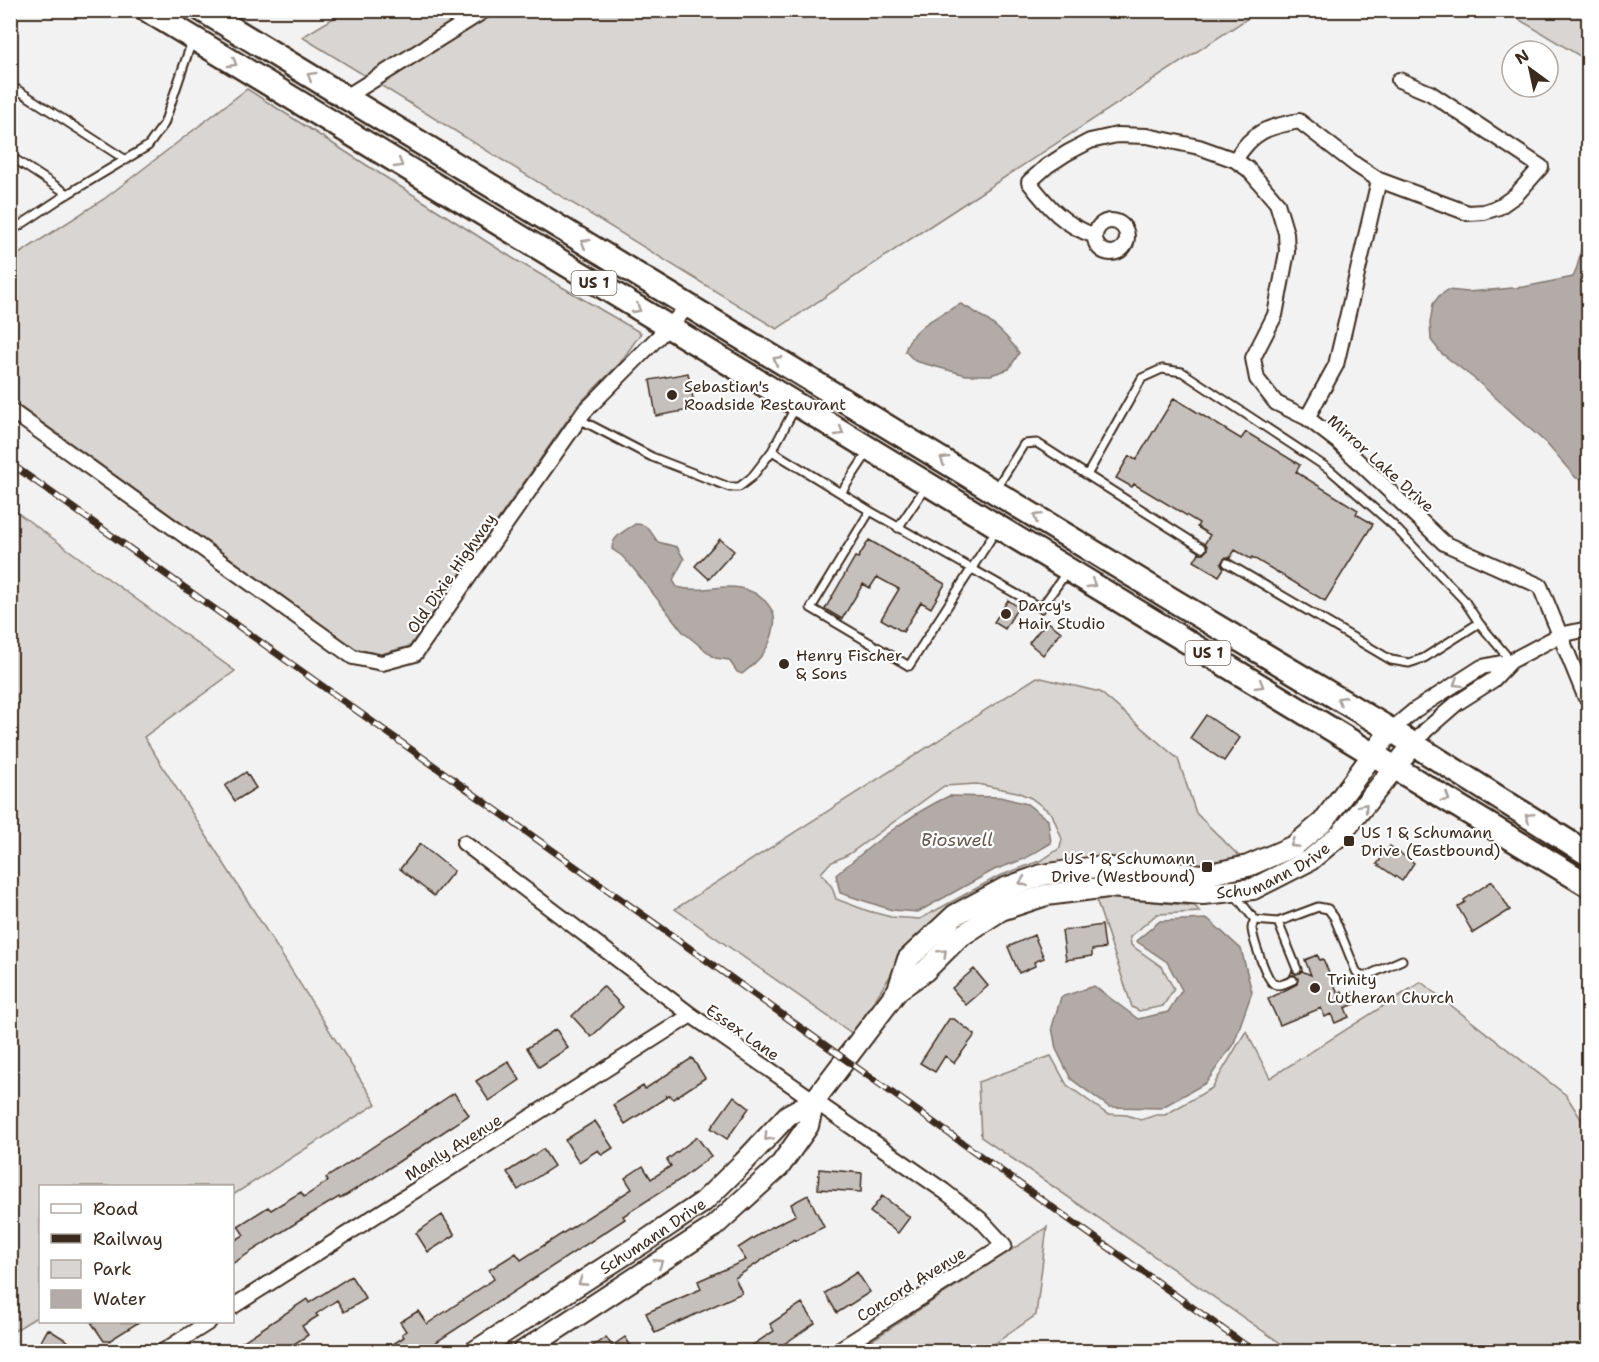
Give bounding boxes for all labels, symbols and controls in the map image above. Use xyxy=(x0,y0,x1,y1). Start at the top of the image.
north arrow xyxy=(1500,39,1560,99)
text: N xyxy=(1511,45,1533,69)
one-way arrow xyxy=(227,55,237,67)
one-way arrow xyxy=(307,72,317,83)
one-way arrow xyxy=(393,157,403,169)
one-way arrow xyxy=(581,239,591,251)
road number: US 1 xyxy=(572,271,616,295)
one-way arrow xyxy=(631,302,642,313)
one-way arrow xyxy=(773,355,783,367)
place label: Sebastian's Roadside Restaurant xyxy=(684,376,846,415)
marker: Sebastian's Roadside Restaurant xyxy=(665,388,679,402)
street label: Mirror Lake Drive xyxy=(1323,410,1439,517)
one-way arrow xyxy=(834,425,844,436)
one-way arrow xyxy=(940,456,950,468)
street label: Old Dixie Highway xyxy=(402,509,501,637)
one-way arrow xyxy=(1033,512,1043,524)
one-way arrow xyxy=(1086,577,1097,588)
place label: Darcy's Hair Studio xyxy=(1018,595,1105,634)
marker: Darcy's Hair Studio xyxy=(999,607,1013,621)
road number: US 1 xyxy=(1186,641,1230,665)
place label: Henry Fischer & Sons xyxy=(796,645,902,684)
marker: Henry Fischer & Sons xyxy=(777,657,791,671)
one-way arrow xyxy=(1453,675,1464,686)
one-way arrow xyxy=(1254,677,1264,689)
one-way arrow xyxy=(1337,696,1347,708)
one-way arrow xyxy=(1440,790,1450,802)
one-way arrow xyxy=(1356,803,1367,814)
one-way arrow xyxy=(1525,813,1535,825)
place label: US 1 & Schumann Drive (Eastbound) xyxy=(1361,822,1500,861)
water label: Bioswell xyxy=(921,828,993,852)
marker: US 1 & Schumann Drive (Eastbound) xyxy=(1342,834,1356,848)
one-way arrow xyxy=(1290,837,1301,848)
street label: Schumann Drive xyxy=(1215,838,1334,904)
place label: US 1 & Schumann Drive (Westbound) xyxy=(1051,848,1195,887)
marker: US 1 & Schumann Drive (Westbound) xyxy=(1200,860,1214,874)
one-way arrow xyxy=(1018,874,1029,887)
one-way arrow xyxy=(936,950,947,960)
place label: Trinity Lutheran Church xyxy=(1327,969,1454,1008)
marker: Trinity Lutheran Church xyxy=(1308,981,1322,995)
street label: Essex Lane xyxy=(702,999,784,1065)
street label: Manly Avenue xyxy=(401,1109,506,1186)
one-way arrow xyxy=(764,1130,775,1140)
legend xyxy=(39,1185,234,1323)
street label: Schumann Drive xyxy=(596,1193,710,1279)
text: Road xyxy=(93,1197,138,1221)
text: Railway xyxy=(93,1227,163,1251)
street label: Concord Avenue xyxy=(853,1242,970,1326)
text: Park xyxy=(93,1257,132,1281)
one-way arrow xyxy=(653,1258,663,1270)
one-way arrow xyxy=(578,1275,589,1286)
text: Water xyxy=(93,1287,146,1311)

